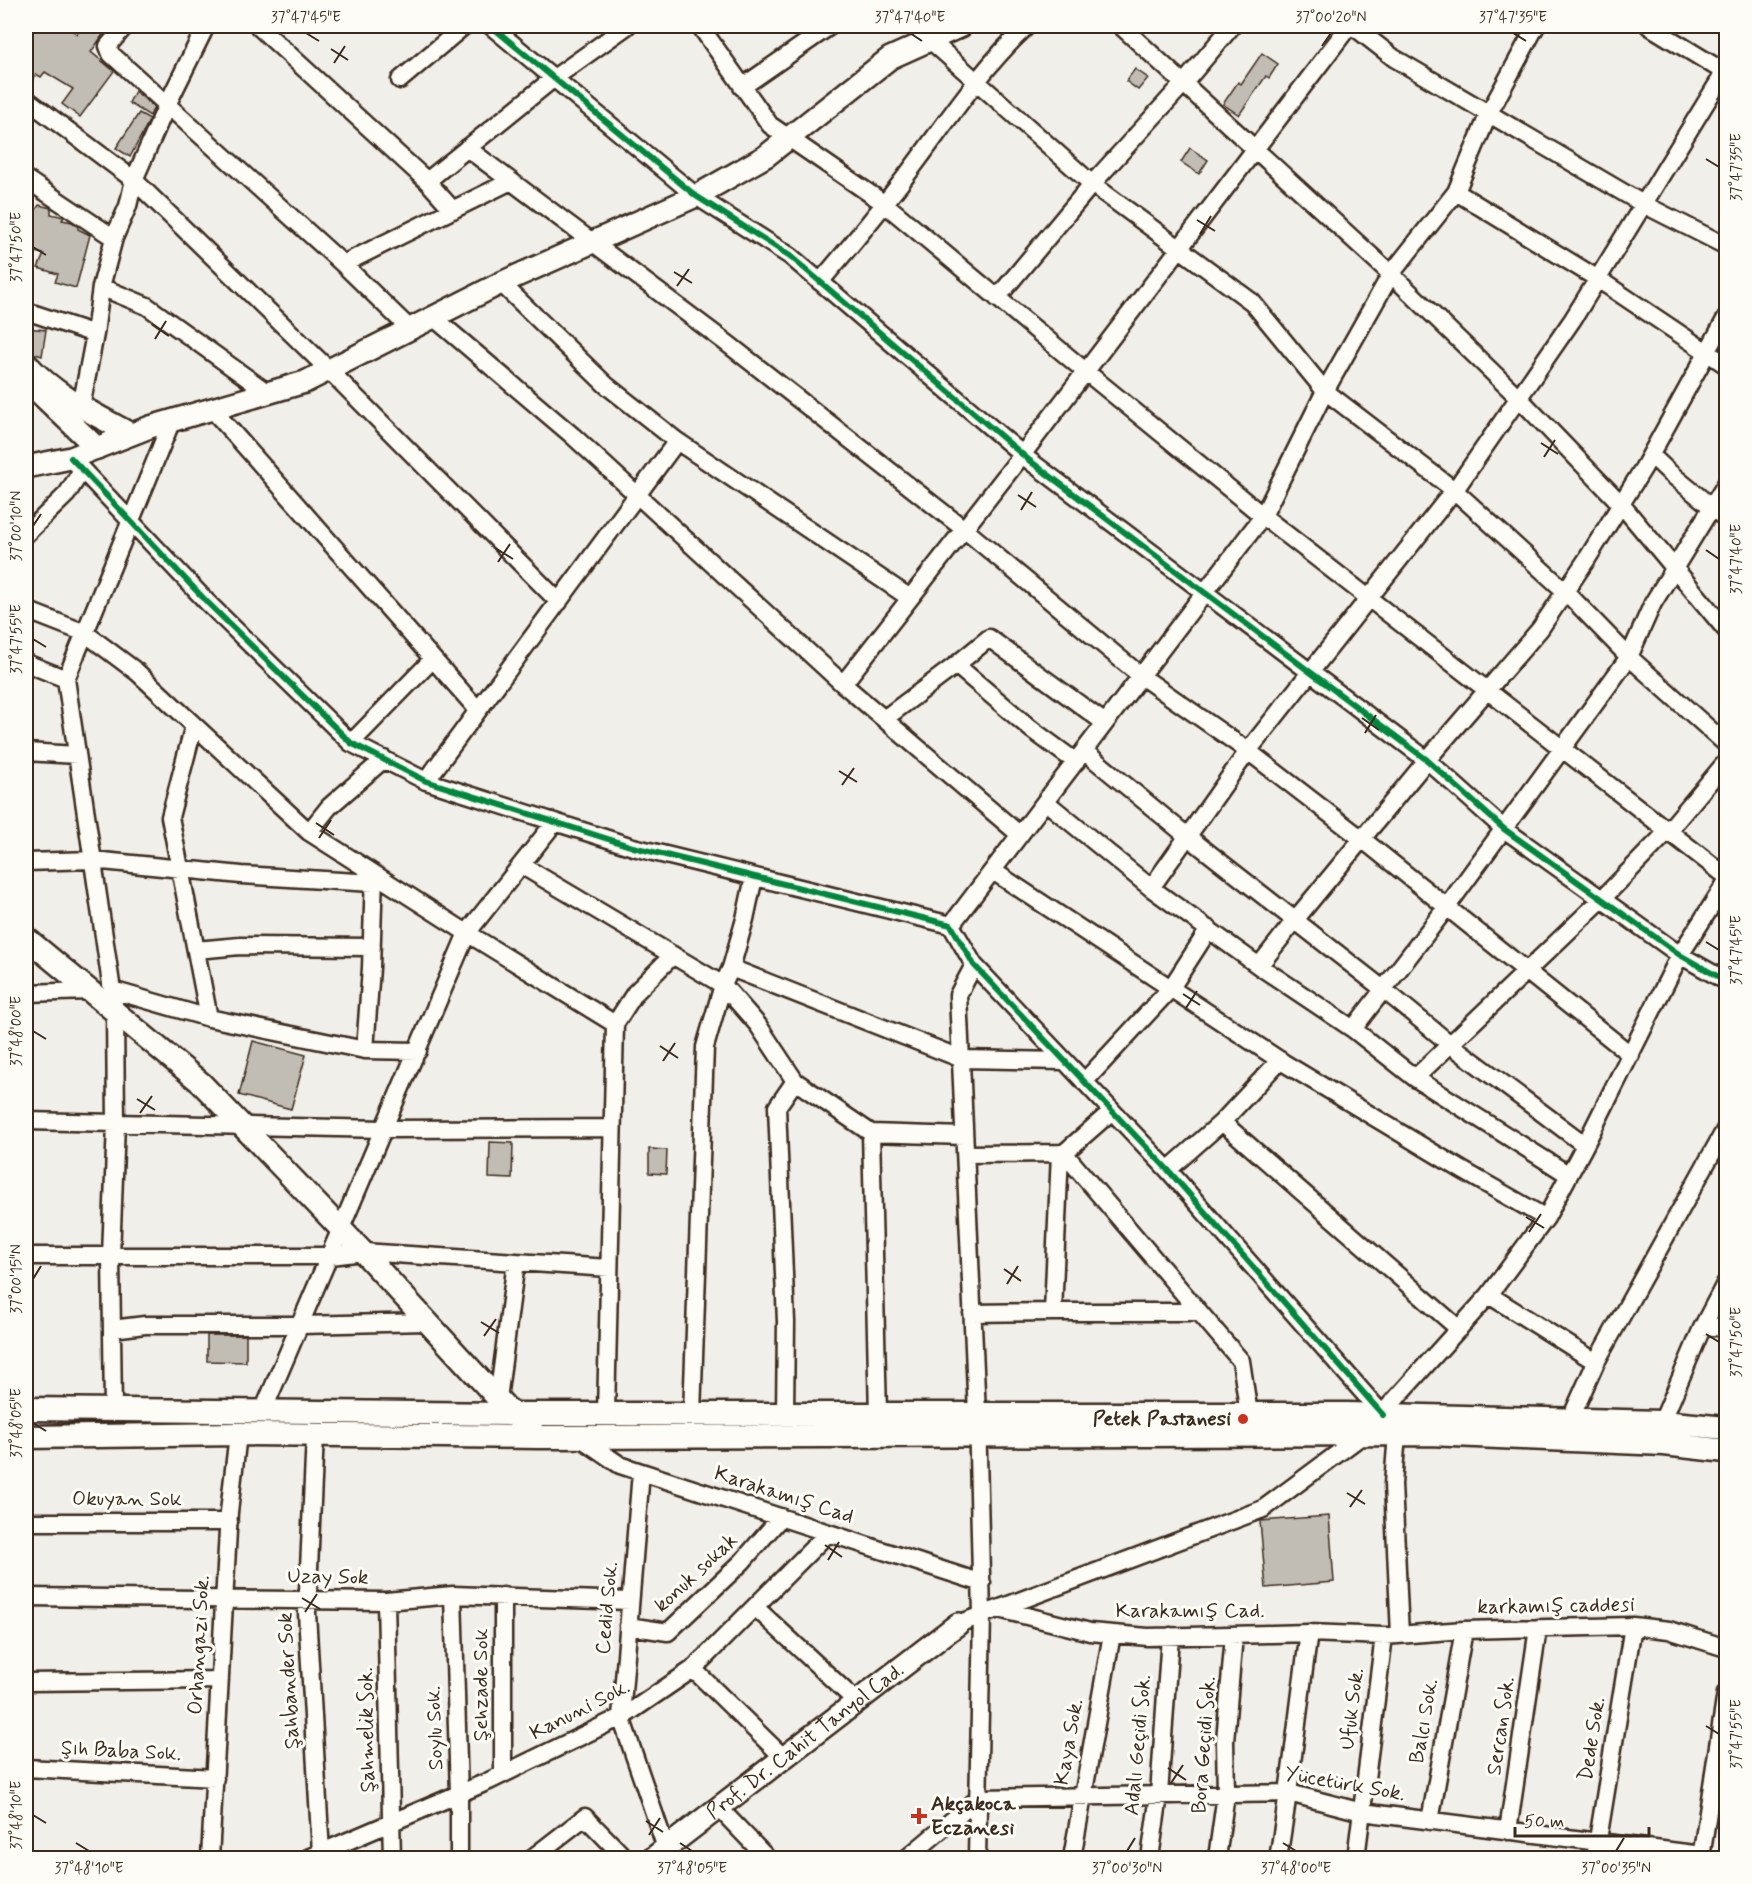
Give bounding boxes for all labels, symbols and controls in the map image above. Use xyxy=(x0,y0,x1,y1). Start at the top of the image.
text: 37°47'45"E xyxy=(271,8,341,28)
text: 37°47'40"E xyxy=(875,8,945,28)
text: 37°00'20"N xyxy=(1296,8,1366,28)
text: 37°47'35"E xyxy=(1479,8,1547,28)
text: 37°47'35"E xyxy=(1727,133,1747,201)
text: 37°47'50"E xyxy=(7,211,27,282)
text: 37°00'10"N xyxy=(7,491,27,561)
text: 37°47'40"E xyxy=(1727,524,1747,594)
text: 37°47'55"E xyxy=(7,604,27,674)
text: 37°47'45"E xyxy=(1727,915,1747,985)
text: 37°48'00"E xyxy=(7,995,27,1066)
text: 37°00'15"N xyxy=(7,1244,27,1314)
text: 37°47'50"E xyxy=(1727,1306,1747,1377)
text: 37°48'05"E xyxy=(7,1388,27,1458)
place label: Petek Pastanesi xyxy=(1093,1405,1231,1433)
marker: Petek Pastanesi xyxy=(1236,1412,1250,1426)
street label: Karakamış Cad xyxy=(711,1459,857,1531)
street label: Okuyan Sok xyxy=(72,1485,182,1513)
street label: konuk sokak xyxy=(648,1527,744,1619)
street label: Cedid Sok. xyxy=(589,1560,625,1656)
street label: Uzay Sok xyxy=(287,1562,369,1592)
street label: Orhangazi Sok. xyxy=(181,1575,217,1715)
street label: karkamış caddesi xyxy=(1477,1591,1635,1621)
street label: Karakamış Cad. xyxy=(1115,1597,1265,1625)
street label: Şahbander Sok xyxy=(271,1611,307,1750)
street label: Şehzade Sok xyxy=(467,1628,495,1741)
street label: Prof. Dr. Cahit Tanyol Cad. xyxy=(701,1656,910,1826)
street label: Ufuk Sok. xyxy=(1333,1666,1371,1752)
street label: Şahmelik Sok. xyxy=(352,1667,382,1793)
street label: Kanuni Sok. xyxy=(525,1673,635,1747)
street label: Adalı Geçidi Sok. xyxy=(1118,1673,1158,1817)
street label: Bora Geçidi Sok. xyxy=(1185,1675,1223,1815)
street label: Sercan Sok. xyxy=(1480,1675,1522,1777)
street label: Balcı Sok. xyxy=(1403,1676,1445,1766)
street label: Soylu Sok. xyxy=(420,1685,450,1771)
street label: Dede Sok. xyxy=(1572,1695,1612,1783)
street label: Kaya Sok. xyxy=(1048,1697,1090,1787)
text: 37°47'55"E xyxy=(1727,1699,1747,1769)
street label: Şıh Baba Sok. xyxy=(60,1734,182,1768)
street label: Yücetürk Sok. xyxy=(1283,1760,1407,1808)
text: 37°48'10"E xyxy=(7,1780,27,1850)
place label: Akçakoca Eczanesi xyxy=(931,1790,1017,1842)
scale bar xyxy=(1515,1800,1648,1838)
marker: Akçakoca Eczanesi xyxy=(912,1809,926,1823)
text: 50 m xyxy=(1524,1810,1564,1834)
text: 37°48'10"E xyxy=(54,1859,124,1879)
text: 37°48'05"E xyxy=(657,1859,727,1879)
text: 37°00'30"N xyxy=(1092,1859,1162,1879)
text: 37°48'00"E xyxy=(1261,1859,1332,1879)
text: 37°00'35"N xyxy=(1581,1859,1651,1879)

